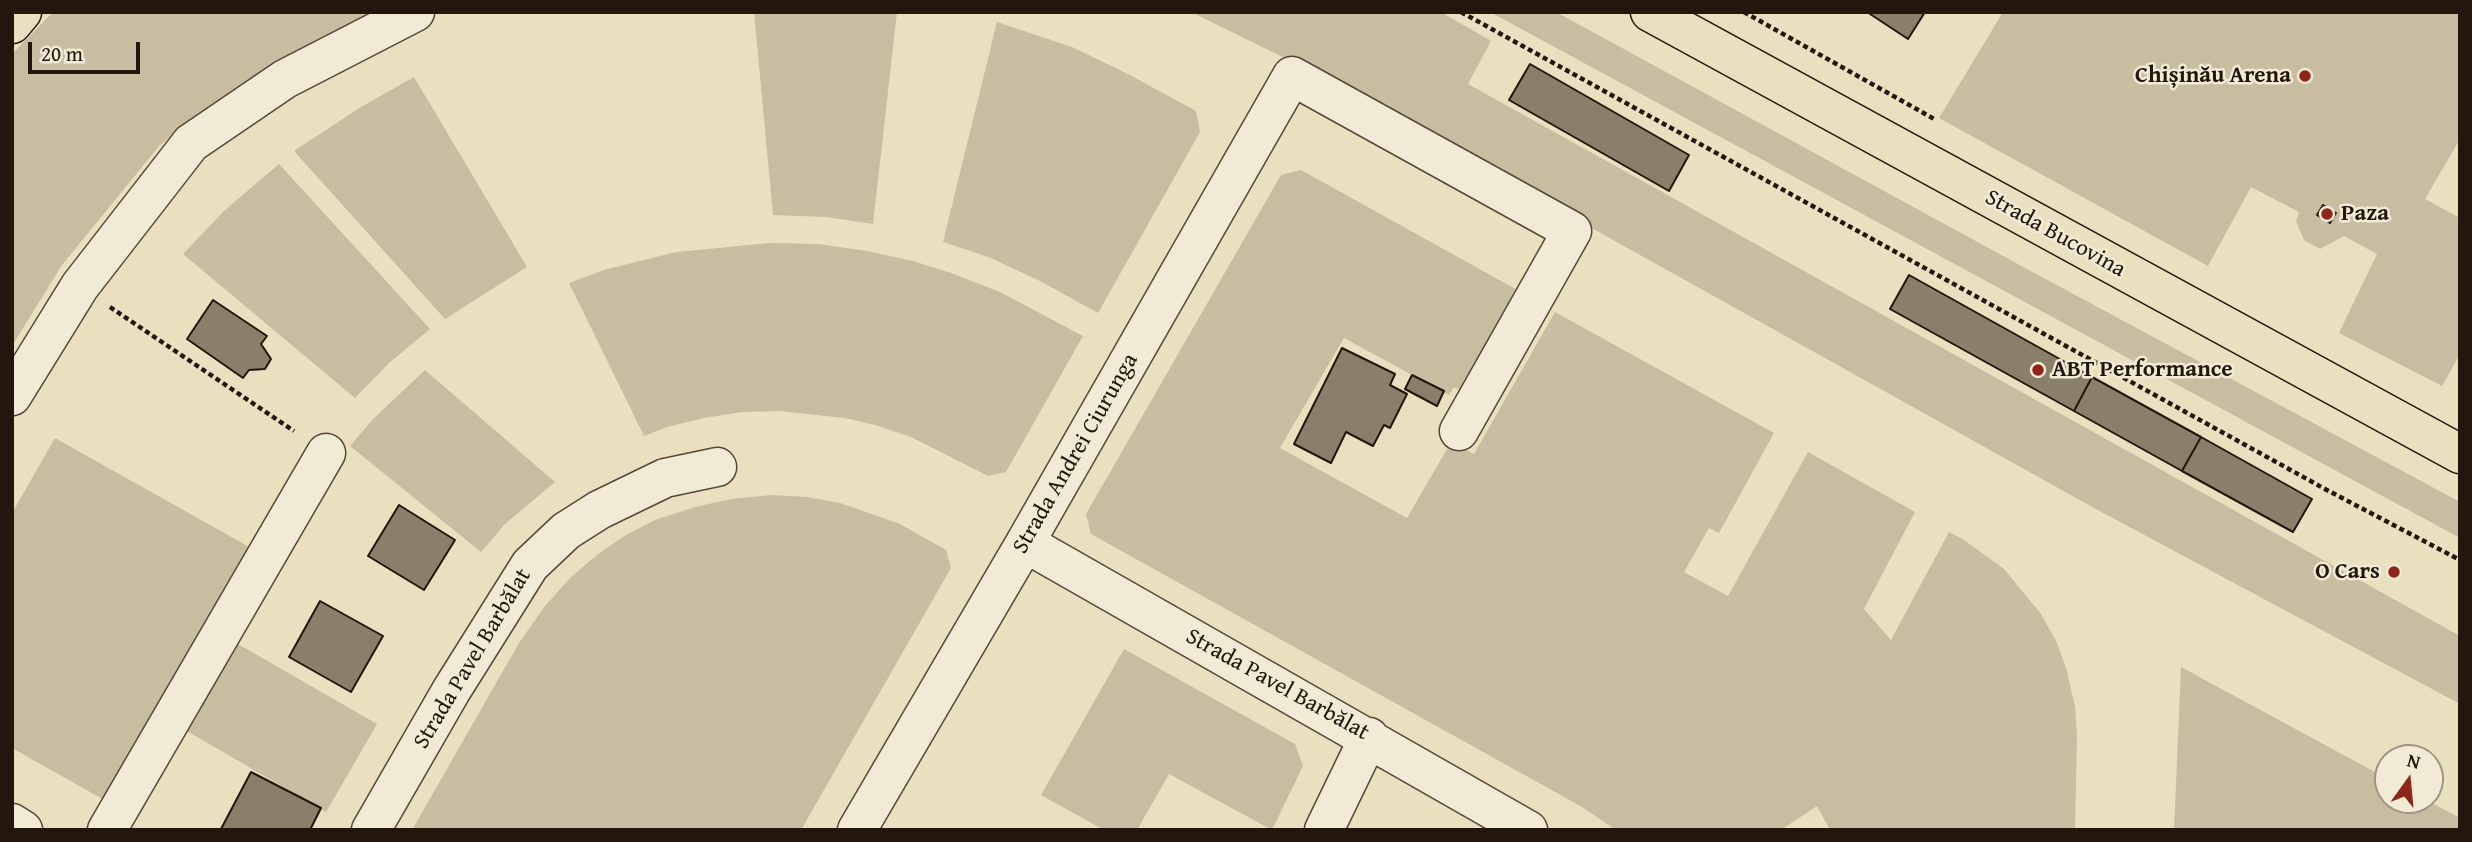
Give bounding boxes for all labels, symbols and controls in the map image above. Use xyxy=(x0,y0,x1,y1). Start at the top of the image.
scale bar xyxy=(32,28,144,72)
text: 20 m xyxy=(41,38,83,69)
place label: Chișinău Arena xyxy=(2135,62,2291,90)
marker: Chișinău Arena xyxy=(2297,68,2313,84)
street label: Strada Bucovina xyxy=(1980,184,2130,284)
place label: Paza xyxy=(2341,200,2389,228)
marker: Paza xyxy=(2319,206,2335,222)
street label: Strada Andrei Ciurunga xyxy=(1007,349,1145,559)
place label: ABT Performance xyxy=(2052,356,2233,384)
marker: ABT Performance xyxy=(2030,362,2046,378)
place label: O Cars xyxy=(2315,558,2380,586)
street label: Strada Pavel Barbălat xyxy=(408,564,538,754)
marker: O Cars xyxy=(2386,564,2402,580)
street label: Strada Pavel Barbălat xyxy=(1180,623,1374,747)
north arrow xyxy=(2374,744,2444,814)
text: N xyxy=(2404,745,2424,776)

